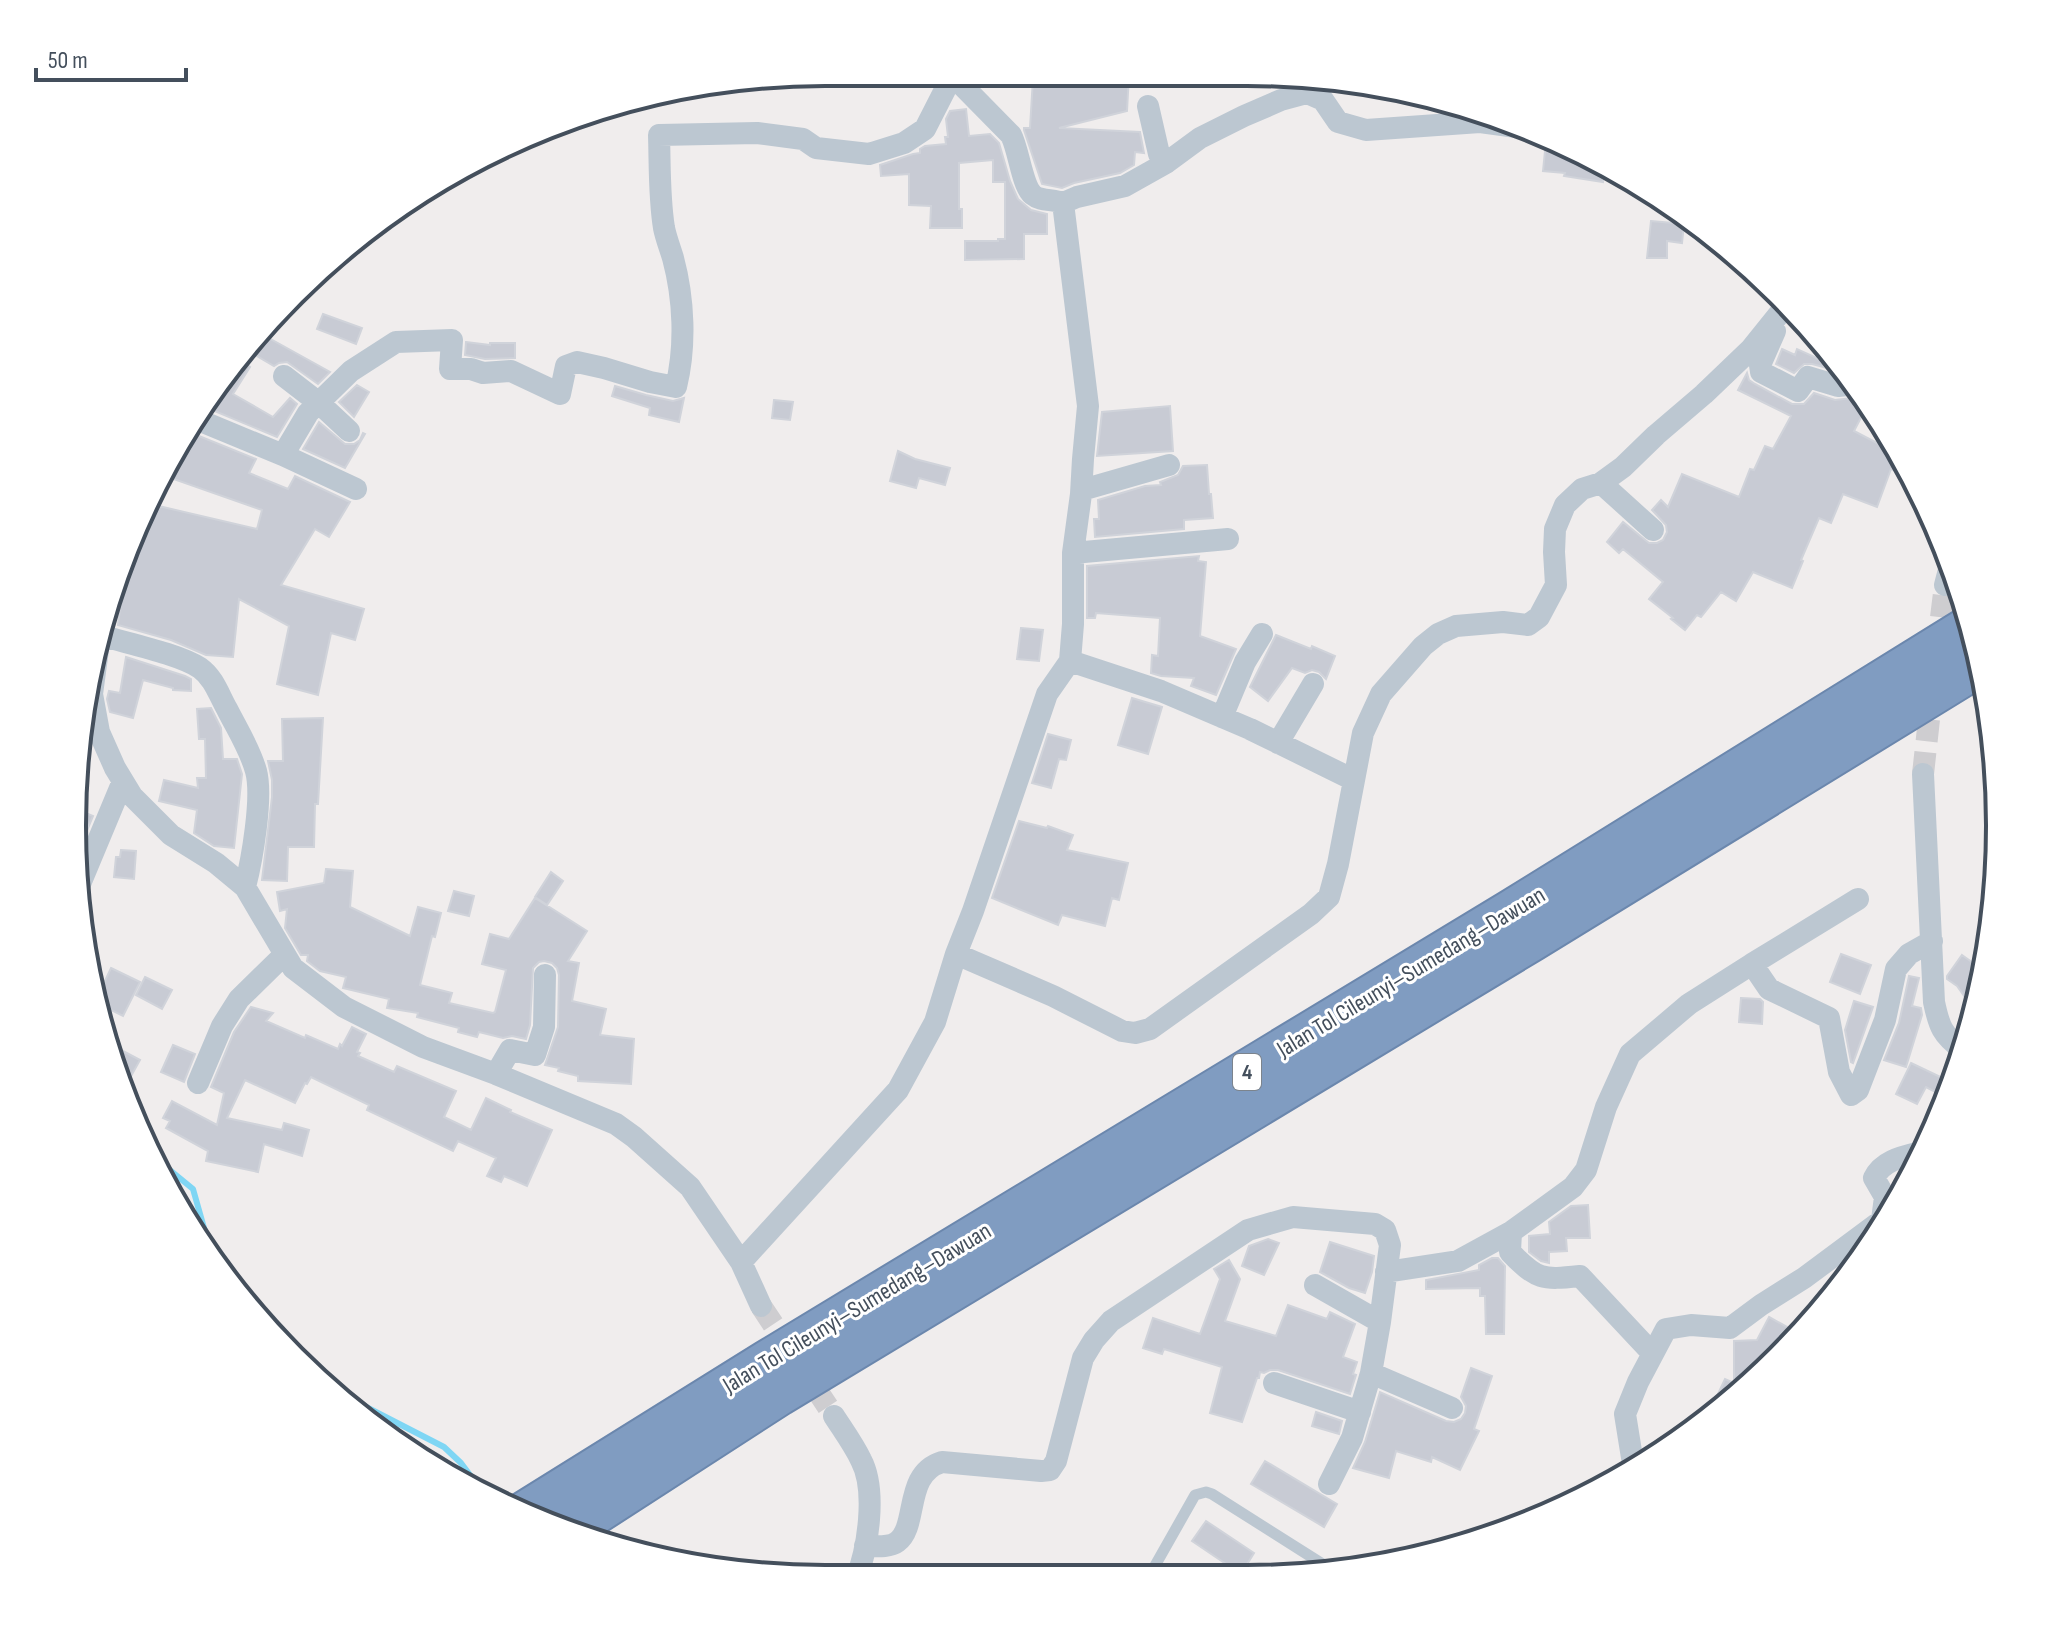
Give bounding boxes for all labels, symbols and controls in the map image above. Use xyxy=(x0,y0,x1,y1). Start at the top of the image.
scale bar xyxy=(36,32,186,82)
text: 50 m xyxy=(48,46,88,75)
street label: Jalan Tol Cileunyi–Sumedang–Dawuan xyxy=(1271,880,1550,1064)
road number: 4 xyxy=(1233,1054,1261,1090)
street label: Jalan Tol Cileunyi–Sumedang–Dawuan xyxy=(717,1216,996,1400)

